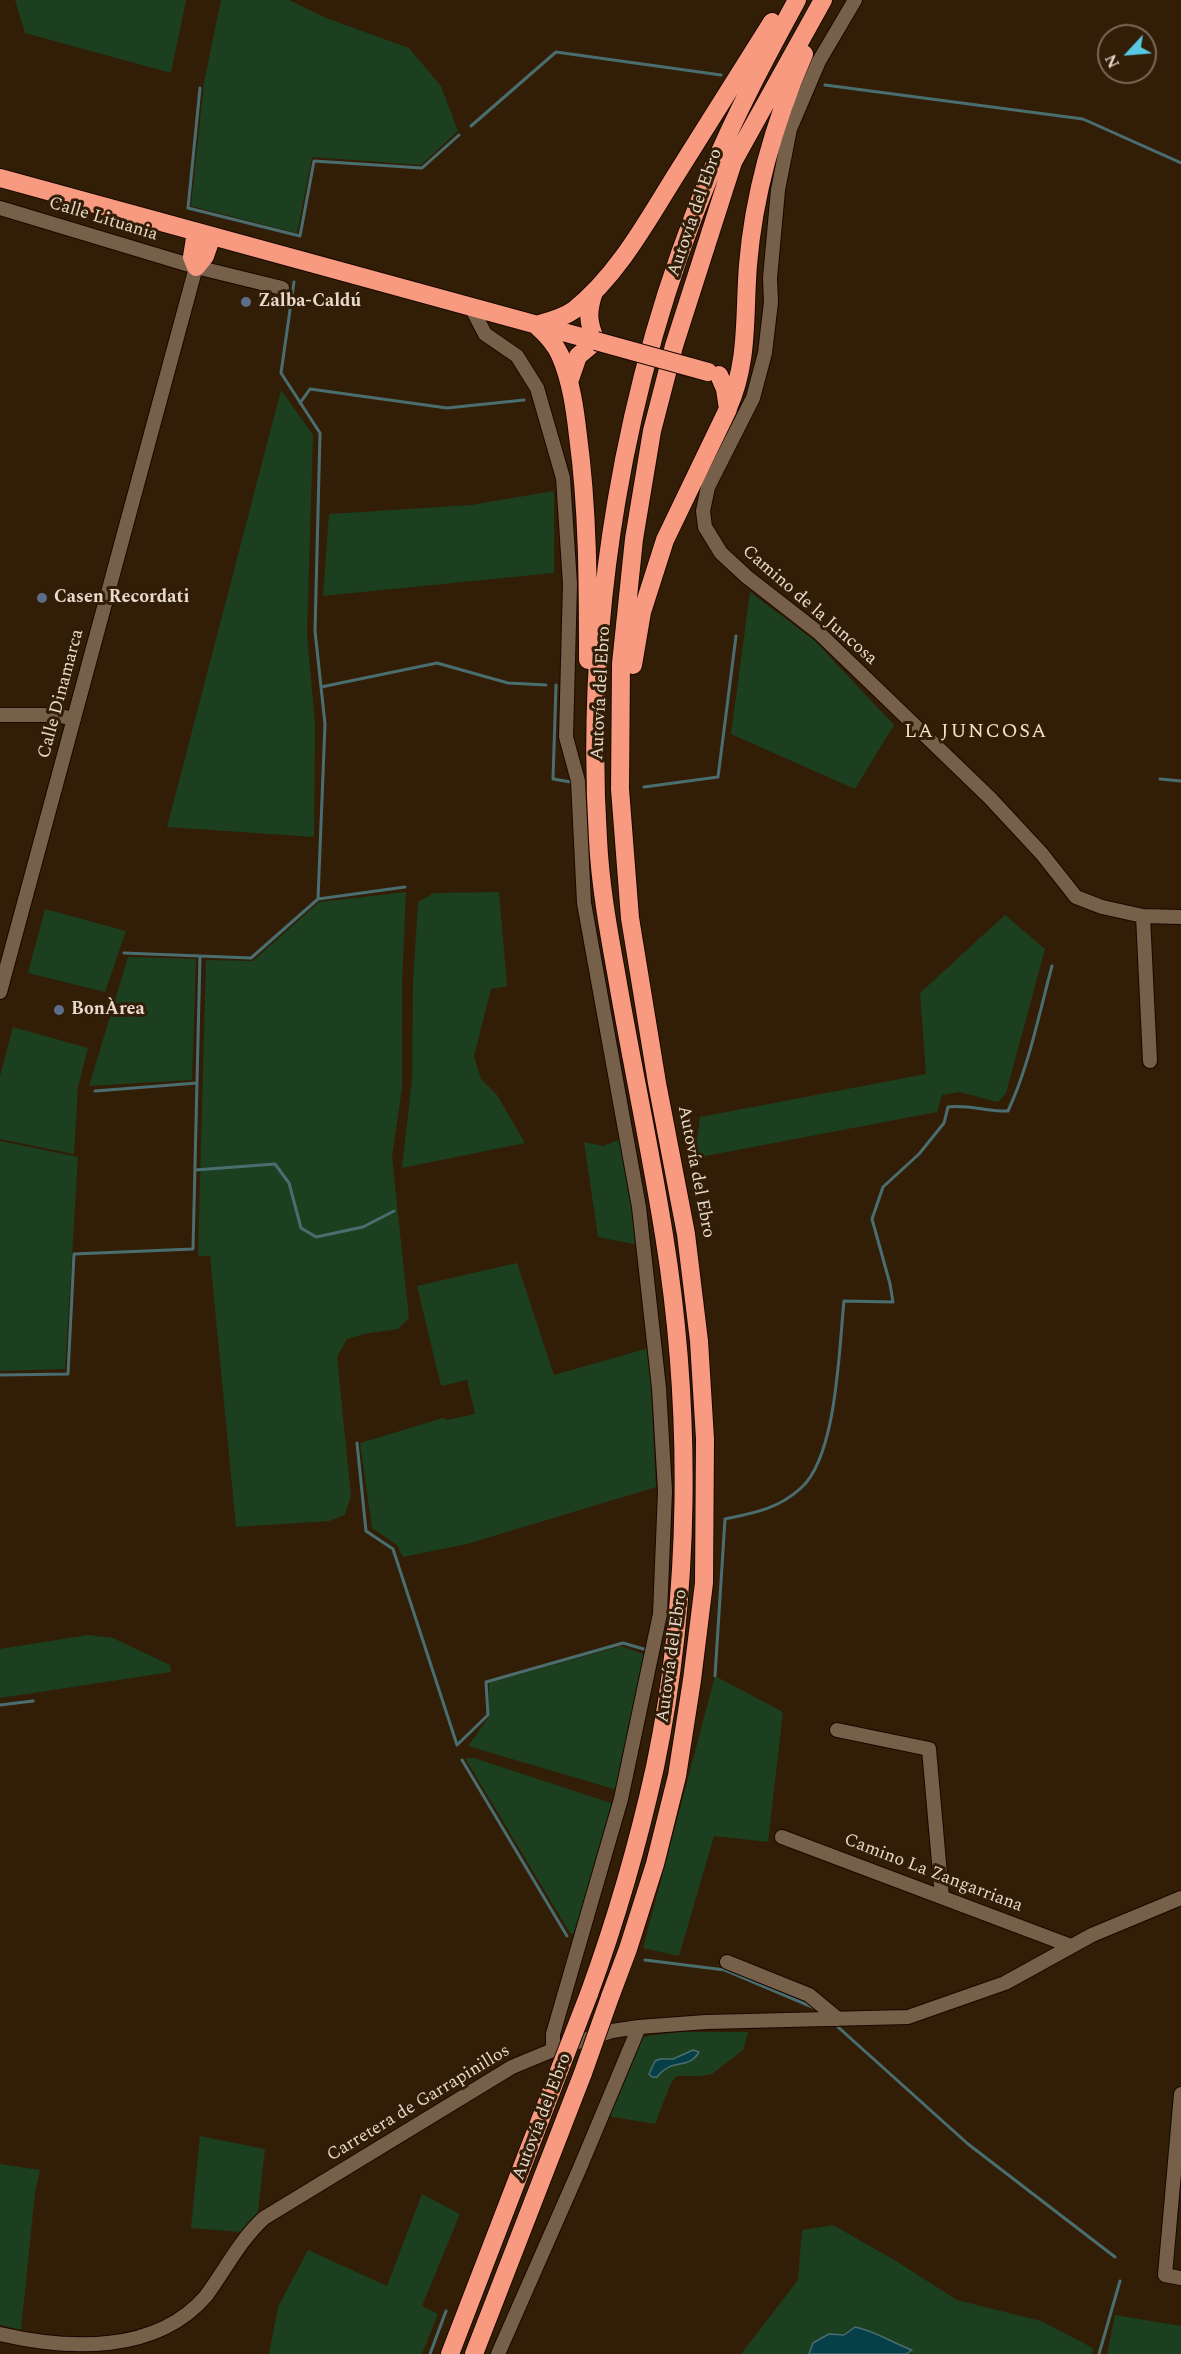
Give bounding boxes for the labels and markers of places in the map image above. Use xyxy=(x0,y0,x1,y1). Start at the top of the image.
place label: Zalba-Caldú xyxy=(258,291,361,313)
marker: Zalba-Caldú xyxy=(239,295,253,309)
place label: Casen Recordati xyxy=(54,587,189,609)
marker: Casen Recordati xyxy=(35,591,49,605)
place label: BonÀrea xyxy=(71,999,145,1021)
marker: BonÀrea xyxy=(52,1003,66,1017)

